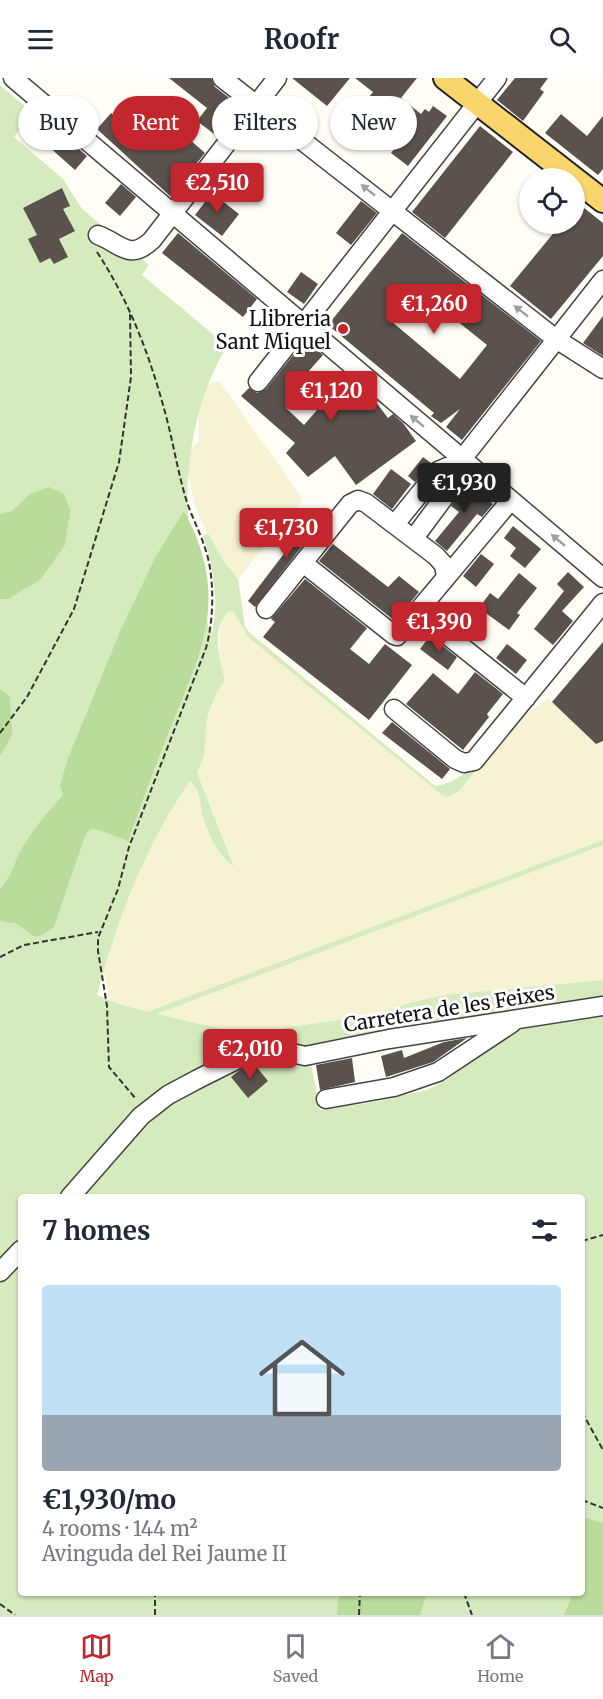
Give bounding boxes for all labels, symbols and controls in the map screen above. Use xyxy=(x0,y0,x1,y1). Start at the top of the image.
text: Roofr xyxy=(264,22,339,56)
icon: menu xyxy=(24,23,57,56)
icon: search xyxy=(546,23,579,56)
chip: Buy xyxy=(18,96,99,150)
chip: Rent xyxy=(111,96,200,150)
chip: Filters xyxy=(212,96,318,150)
chip: New xyxy=(330,96,417,150)
pin: €2,510 xyxy=(168,163,266,214)
map controls xyxy=(519,168,585,234)
button: locate xyxy=(519,168,585,234)
text: €2,510 xyxy=(185,170,249,195)
one-way arrow xyxy=(360,185,375,197)
pin: €1,260 xyxy=(385,284,483,335)
text: €1,260 xyxy=(400,291,468,316)
one-way arrow xyxy=(513,304,529,317)
place label: Llibreria Sant Miquel xyxy=(216,306,331,354)
marker: Llibreria Sant Miquel xyxy=(336,322,350,336)
pin: €1,120 xyxy=(282,371,380,422)
text: €1,120 xyxy=(299,378,363,403)
one-way arrow xyxy=(409,414,425,427)
pin: €1,930 xyxy=(415,463,513,514)
text: €1,930 xyxy=(432,470,496,495)
pin: €1,730 xyxy=(237,508,335,559)
text: €1,730 xyxy=(254,515,318,540)
one-way arrow xyxy=(551,534,566,547)
pin: €1,390 xyxy=(390,602,488,653)
text: €1,390 xyxy=(406,609,472,634)
street label: Carretera de les Feixes xyxy=(342,979,556,1037)
pin: €2,010 xyxy=(201,1029,299,1080)
text: €2,010 xyxy=(217,1036,283,1061)
text: 7 homes xyxy=(42,1214,150,1247)
icon: filters xyxy=(528,1214,561,1247)
icon: home xyxy=(248,1324,356,1432)
text: €1,930/mo xyxy=(42,1483,176,1516)
text: 4 rooms · 144 m² xyxy=(42,1516,198,1541)
text: Avinguda del Rei Jaume II xyxy=(42,1541,287,1566)
tab: Map xyxy=(80,1630,114,1686)
tab: Saved xyxy=(273,1630,318,1686)
tab: Home xyxy=(477,1630,523,1686)

